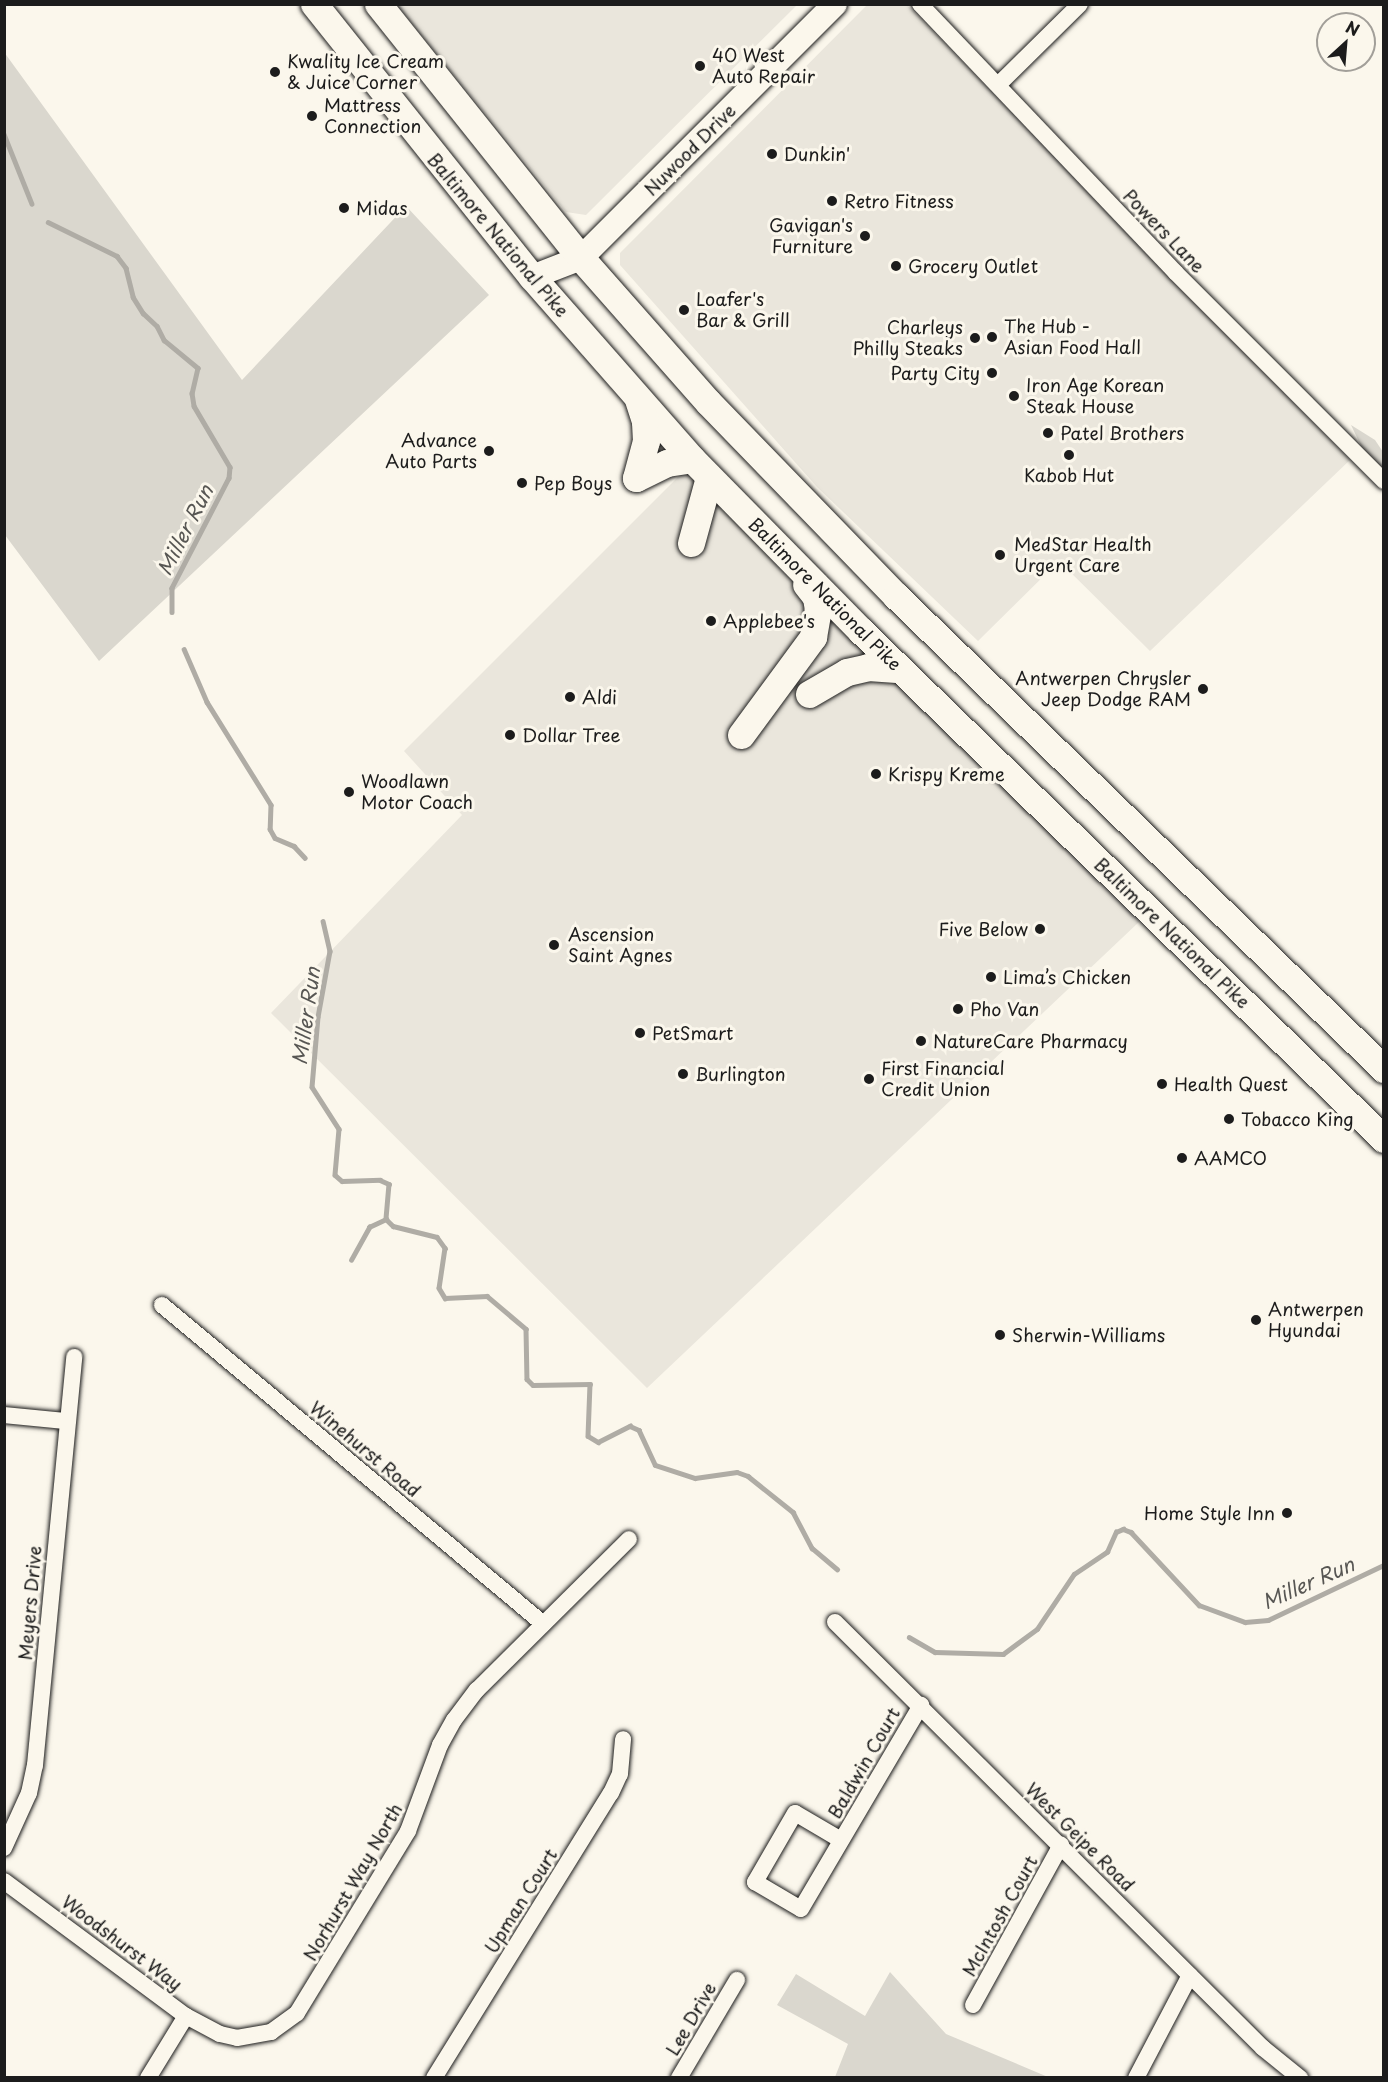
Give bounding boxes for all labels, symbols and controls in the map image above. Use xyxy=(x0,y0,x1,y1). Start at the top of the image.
north arrow xyxy=(1316,12,1376,72)
text: N xyxy=(1342,14,1364,41)
place label: 40 West Auto Repair xyxy=(712,45,816,88)
place label: Kwality Ice Cream & Juice Corner xyxy=(287,51,446,94)
marker: 40 West Auto Repair xyxy=(693,59,707,73)
marker: Kwality Ice Cream & Juice Corner xyxy=(268,65,282,79)
place label: Mattress Connection xyxy=(324,95,421,138)
street label: Nuwood Drive xyxy=(640,100,740,200)
marker: Mattress Connection xyxy=(305,109,319,123)
place label: Dunkin' xyxy=(784,143,850,165)
marker: Dunkin' xyxy=(765,147,779,161)
street label: Baltimore National Pike xyxy=(424,149,572,321)
street label: Powers Lane xyxy=(1119,185,1209,277)
place label: Retro Fitness xyxy=(844,190,955,212)
marker: Retro Fitness xyxy=(825,194,839,208)
place label: Midas xyxy=(356,197,407,219)
marker: Midas xyxy=(337,201,351,215)
place label: Gavigan's Furniture xyxy=(769,215,853,258)
marker: Gavigan's Furniture xyxy=(858,229,872,243)
place label: Grocery Outlet xyxy=(908,255,1037,277)
marker: Grocery Outlet xyxy=(889,259,903,273)
place label: Loafer's Bar & Grill xyxy=(696,289,790,332)
marker: Loafer's Bar & Grill xyxy=(677,303,691,317)
place label: The Hub - Asian Food Hall xyxy=(1004,316,1140,358)
place label: Charleys Philly Steaks xyxy=(852,317,963,360)
marker: The Hub - Asian Food Hall xyxy=(985,330,999,344)
marker: Charleys Philly Steaks xyxy=(968,331,982,345)
place label: Party City xyxy=(890,362,980,384)
marker: Party City xyxy=(985,366,999,380)
place label: Iron Age Korean Steak House xyxy=(1026,375,1167,418)
marker: Iron Age Korean Steak House xyxy=(1007,389,1021,403)
place label: Patel Brothers xyxy=(1060,422,1185,444)
marker: Patel Brothers xyxy=(1041,426,1055,440)
place label: Advance Auto Parts xyxy=(383,430,477,472)
marker: Advance Auto Parts xyxy=(482,444,496,458)
marker: Kabob Hut xyxy=(1062,448,1076,462)
place label: Kabob Hut xyxy=(1024,464,1114,486)
place label: Pep Boys xyxy=(534,472,612,494)
marker: Pep Boys xyxy=(515,476,529,490)
water label: Miller Run xyxy=(152,480,218,580)
street label: Baltimore National Pike xyxy=(745,514,905,674)
place label: MedStar Health Urgent Care xyxy=(1014,534,1153,576)
marker: MedStar Health Urgent Care xyxy=(991,546,1009,564)
place label: Applebee's xyxy=(723,610,815,632)
marker: Applebee's xyxy=(704,614,718,628)
place label: Antwerpen Chrysler Jeep Dodge RAM xyxy=(1015,668,1191,710)
marker: Antwerpen Chrysler Jeep Dodge RAM xyxy=(1196,682,1210,696)
place label: Aldi xyxy=(582,686,617,708)
marker: Aldi xyxy=(563,690,577,704)
place label: Dollar Tree xyxy=(522,724,621,746)
marker: Dollar Tree xyxy=(503,728,517,742)
place label: Krispy Kreme xyxy=(888,763,1005,785)
marker: Krispy Kreme xyxy=(869,767,883,781)
place label: Woodlawn Motor Coach xyxy=(361,771,473,814)
marker: Woodlawn Motor Coach xyxy=(342,785,356,799)
street label: Baltimore National Pike xyxy=(1090,854,1254,1012)
place label: Five Below xyxy=(939,918,1028,940)
marker: Five Below xyxy=(1033,922,1047,936)
place label: Ascension Saint Agnes xyxy=(568,924,672,966)
marker: Ascension Saint Agnes xyxy=(545,936,563,954)
water label: Miller Run xyxy=(287,965,325,1067)
place label: Lima’s Chicken xyxy=(1003,966,1131,988)
marker: Lima’s Chicken xyxy=(984,970,998,984)
place label: Pho Van xyxy=(970,998,1040,1020)
marker: Pho Van xyxy=(951,1002,965,1016)
place label: PetSmart xyxy=(652,1022,733,1044)
marker: PetSmart xyxy=(633,1026,647,1040)
place label: NatureCare Pharmacy xyxy=(933,1030,1129,1052)
marker: NatureCare Pharmacy xyxy=(914,1034,928,1048)
place label: First Financial Credit Union xyxy=(881,1058,1005,1100)
place label: Burlington xyxy=(695,1063,786,1085)
marker: Burlington xyxy=(676,1067,690,1081)
marker: First Financial Credit Union xyxy=(862,1072,876,1086)
place label: Health Quest xyxy=(1174,1073,1289,1095)
marker: Health Quest xyxy=(1155,1077,1169,1091)
place label: Tobacco King xyxy=(1241,1108,1354,1130)
marker: Tobacco King xyxy=(1222,1112,1236,1126)
place label: AAMCO xyxy=(1194,1147,1267,1169)
marker: AAMCO xyxy=(1175,1151,1189,1165)
place label: Antwerpen Hyundai xyxy=(1268,1299,1364,1342)
marker: Antwerpen Hyundai xyxy=(1249,1313,1263,1327)
place label: Sherwin-Williams xyxy=(1012,1324,1165,1346)
marker: Sherwin-Williams xyxy=(993,1328,1007,1342)
street label: Winehurst Road xyxy=(305,1396,425,1502)
place label: Home Style Inn xyxy=(1143,1502,1275,1524)
marker: Home Style Inn xyxy=(1280,1506,1294,1520)
street label: Meyers Drive xyxy=(14,1545,46,1661)
water label: Miller Run xyxy=(1257,1552,1359,1614)
street label: Baldwin Court xyxy=(824,1704,904,1822)
street label: West Geipe Road xyxy=(1021,1778,1139,1896)
street label: Norhurst Way North xyxy=(299,1800,407,1964)
street label: Upman Court xyxy=(481,1845,561,1957)
street label: McIntosh Court xyxy=(958,1852,1042,1980)
street label: Woodshurst Way xyxy=(57,1891,187,1995)
street label: Lee Drive xyxy=(661,1978,721,2060)

